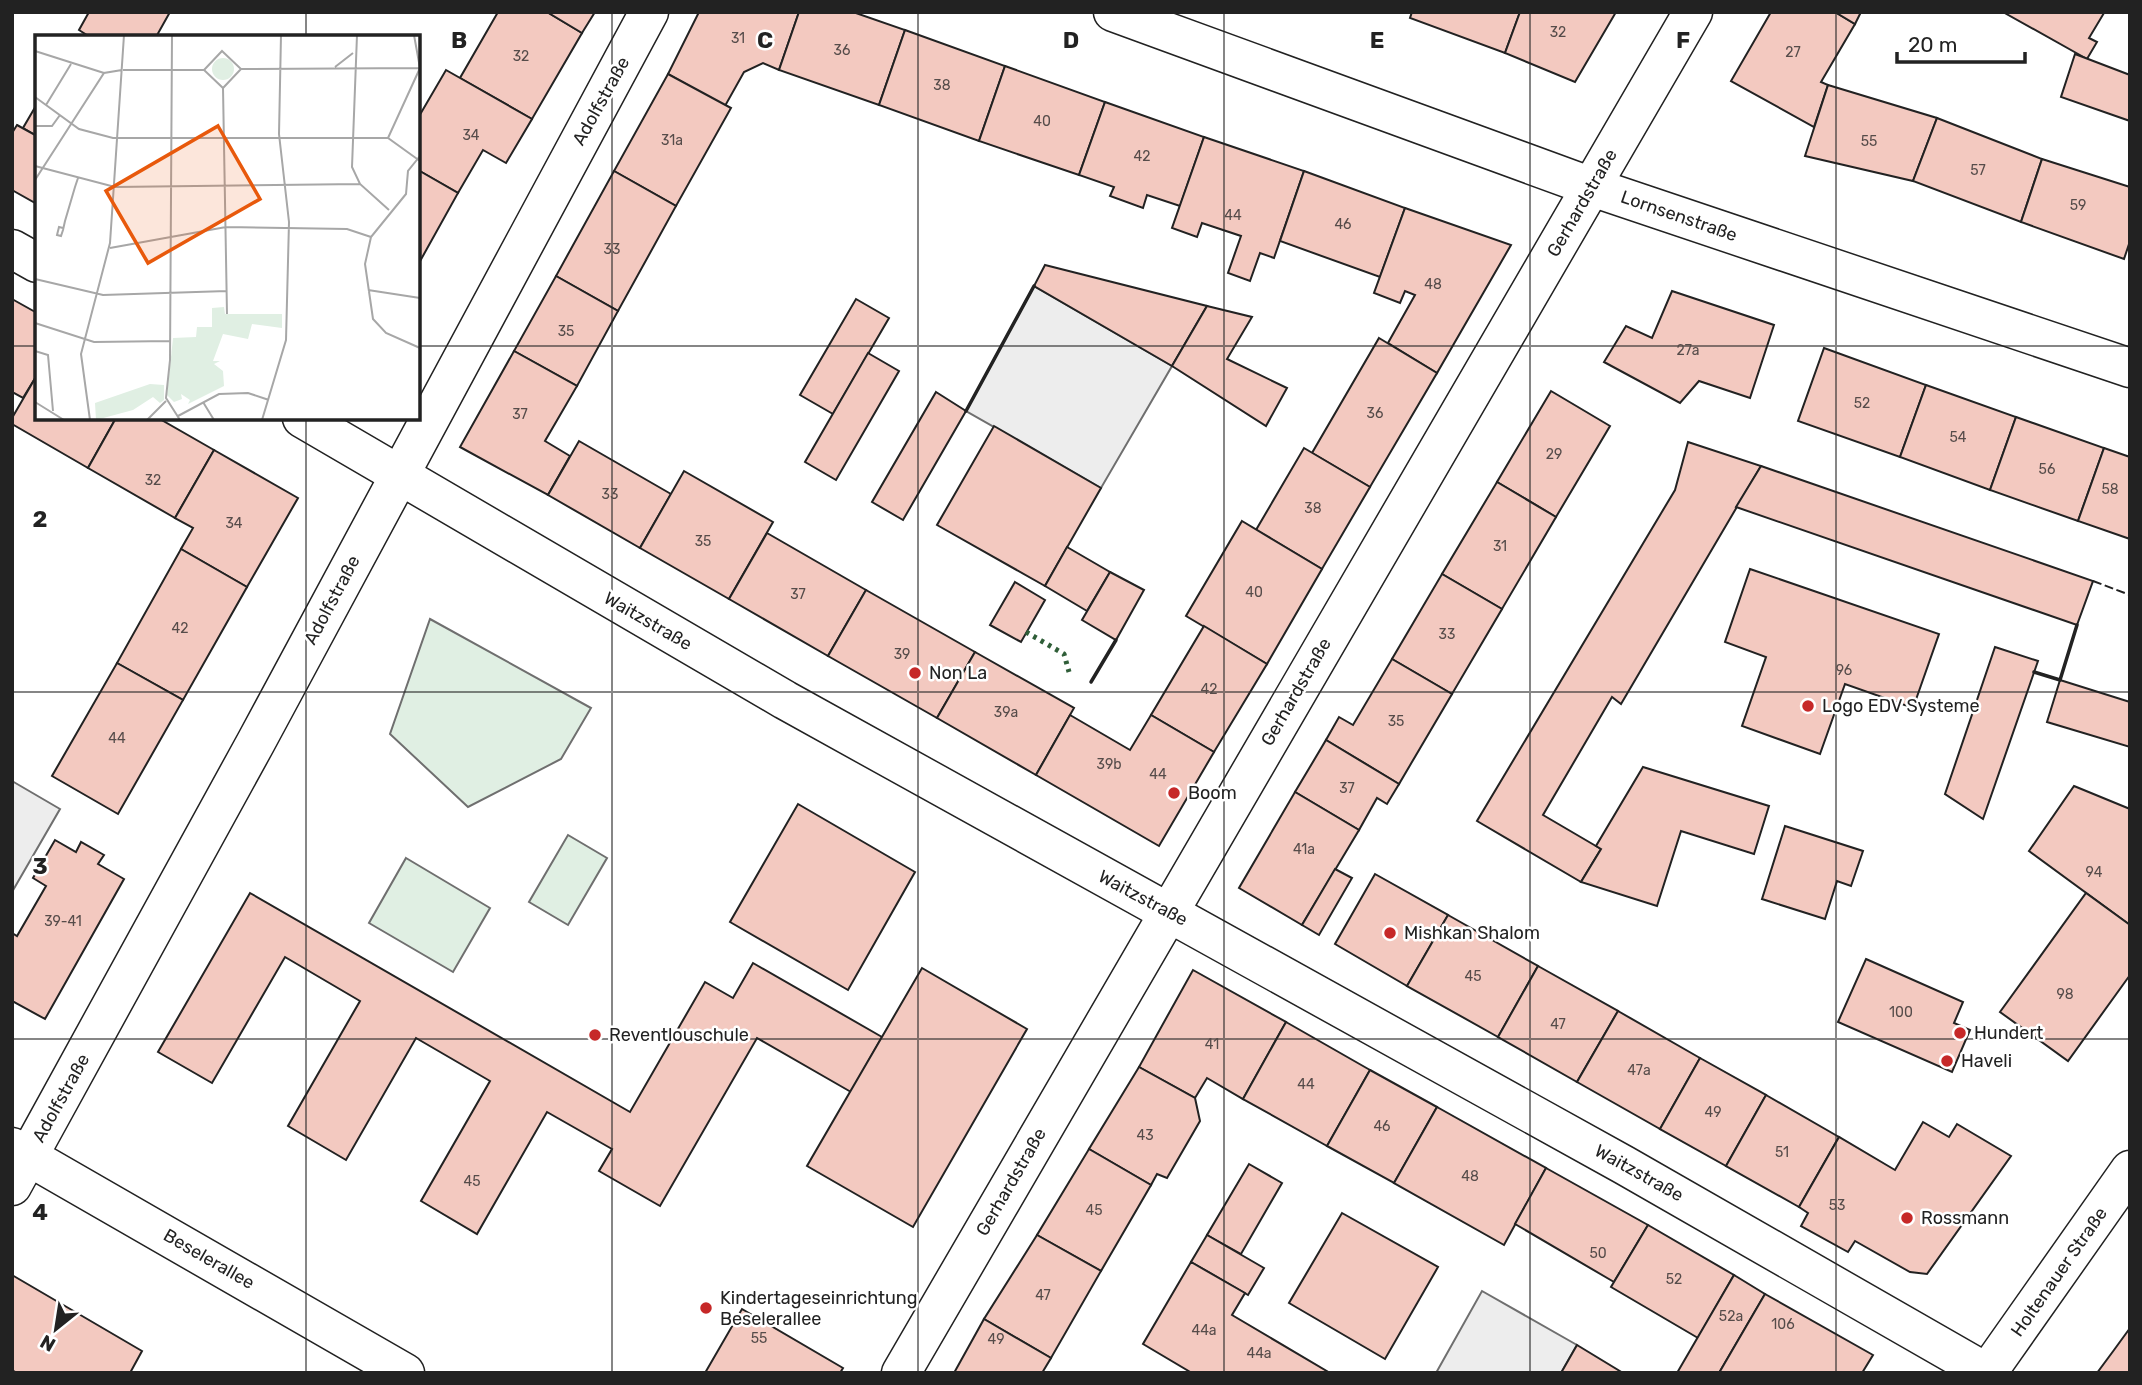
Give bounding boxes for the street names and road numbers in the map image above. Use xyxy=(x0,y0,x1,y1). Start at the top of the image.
street label: Adolfstraße xyxy=(568,53,634,149)
street label: Gerhardstraße xyxy=(1542,145,1622,261)
street label: Lornsenstraße xyxy=(1618,186,1740,246)
street label: Adolfstraße xyxy=(299,552,365,648)
street label: Waitzstraße xyxy=(600,587,696,655)
street label: Gerhardstraße xyxy=(1256,634,1336,750)
street label: Waitzstraße xyxy=(1095,865,1191,931)
street label: Adolfstraße xyxy=(28,1050,94,1146)
street label: Gerhardstraße xyxy=(971,1124,1051,1240)
street label: Waitzstraße xyxy=(1591,1140,1687,1206)
street label: Holtenauer Straße xyxy=(2006,1203,2112,1341)
street label: Beselerallee xyxy=(160,1224,258,1294)

